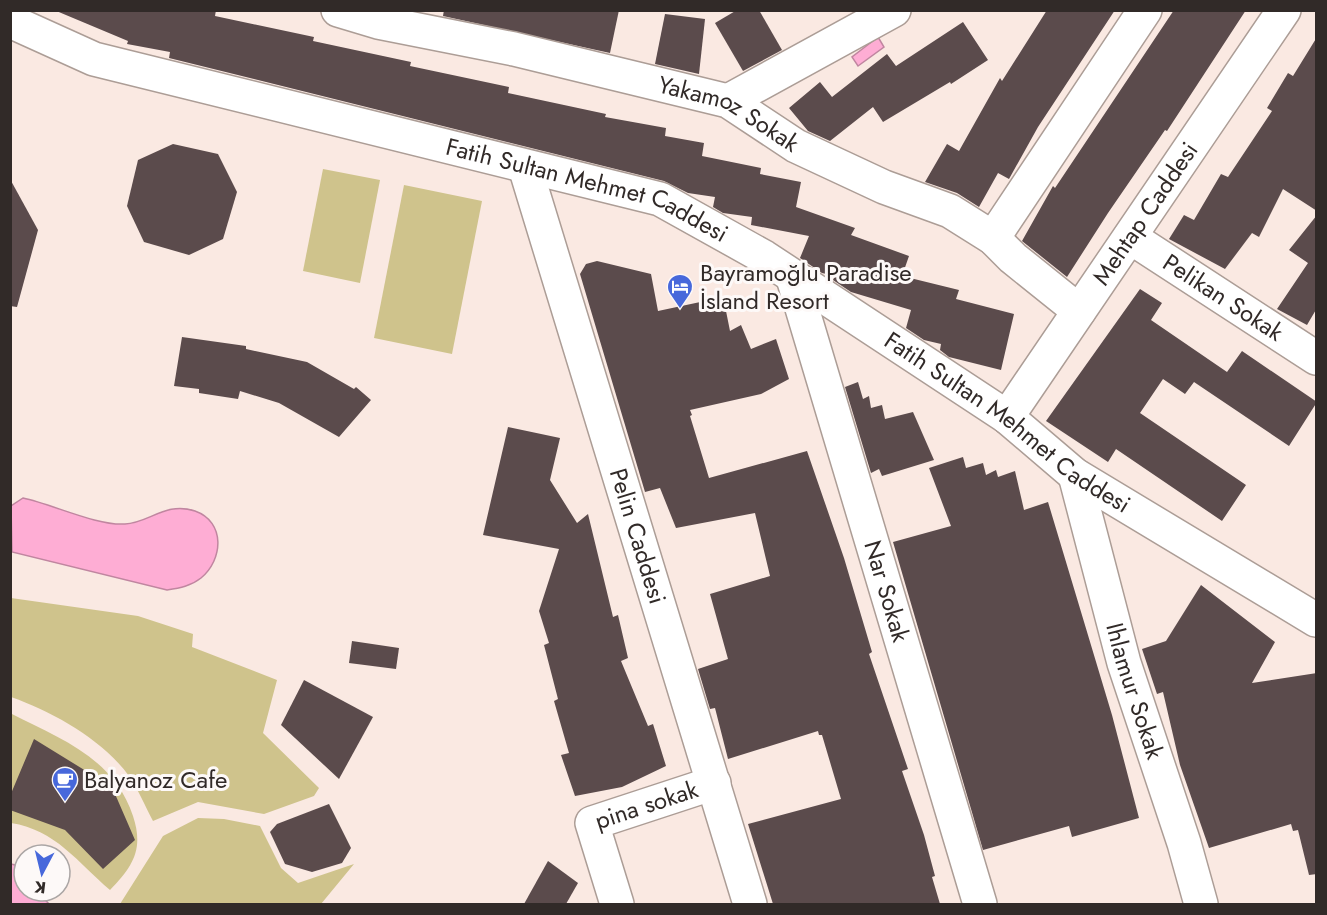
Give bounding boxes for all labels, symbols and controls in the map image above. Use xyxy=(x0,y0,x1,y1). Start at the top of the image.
street label: Yakamoz Sokak xyxy=(655,67,807,161)
street label: Fatih Sultan Mehmet Caddesi xyxy=(442,129,735,251)
street label: Mehtap Caddesi xyxy=(1084,135,1206,292)
street label: Pelikan Sokak xyxy=(1156,245,1291,349)
place label: Bayramoğlu Paradise İsland Resort xyxy=(700,255,912,318)
hotel icon: Bayramoğlu Paradise İsland Resort xyxy=(665,272,695,310)
street label: Fatih Sultan Mehmet Caddesi xyxy=(877,323,1137,522)
street label: Pelin Caddesi xyxy=(601,464,675,608)
street label: Nar Sokak xyxy=(855,536,919,647)
street label: Ihlamur Sokak xyxy=(1097,619,1173,764)
place label: Balyanoz Cafe xyxy=(84,762,227,797)
cafe icon: Balyanoz Cafe xyxy=(50,765,80,803)
street label: pina sokak xyxy=(590,771,703,838)
north arrow xyxy=(12,843,72,903)
text: K xyxy=(32,875,47,899)

